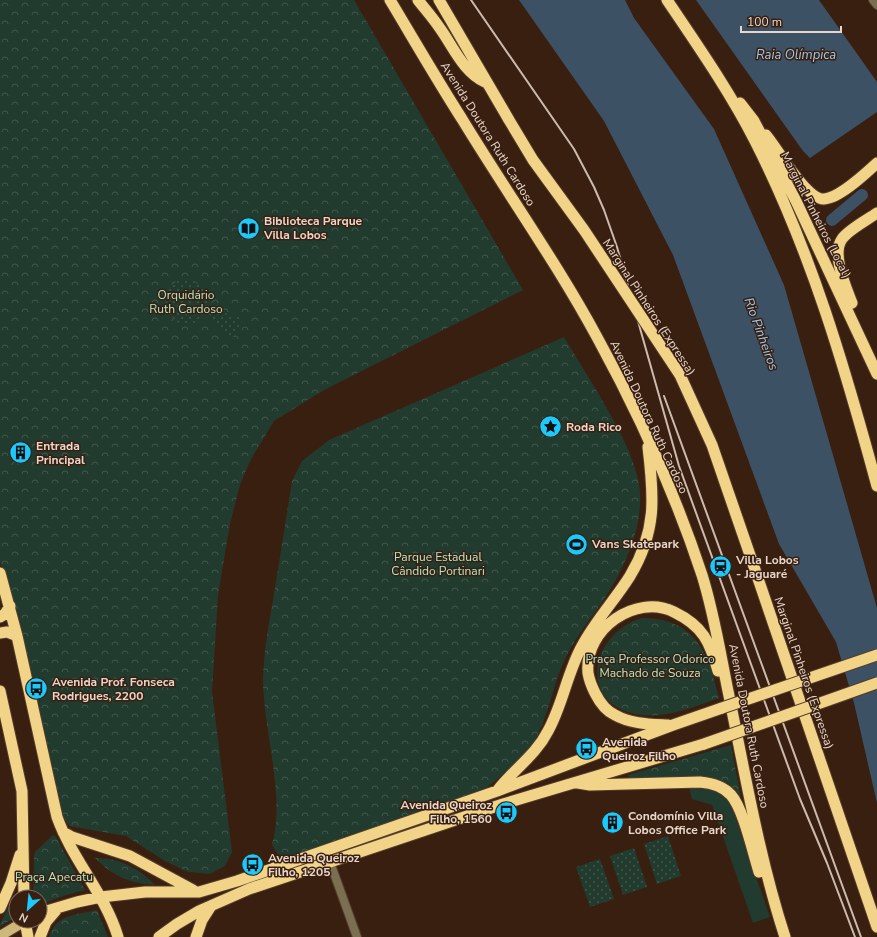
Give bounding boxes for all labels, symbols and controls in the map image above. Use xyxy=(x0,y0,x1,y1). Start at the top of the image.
scale bar xyxy=(741,8,841,34)
text: 100 m xyxy=(747,14,782,30)
water label: Raia Olímpica xyxy=(756,46,836,64)
street label: Avenida Doutora Ruth Cardoso xyxy=(437,59,539,209)
street label: Marginal Pinheiros (Local) xyxy=(777,149,855,281)
place label: Biblioteca Parque Villa Lobos xyxy=(263,213,363,243)
library icon: Biblioteca Parque Villa Lobos xyxy=(235,215,261,241)
street label: Marginal Pinheiros (Expressa) xyxy=(599,236,699,378)
park label: Orquidário Ruth Cardoso xyxy=(149,287,223,317)
water label: Rio Pinheiros xyxy=(739,295,783,373)
street label: Avenida Doutora Ruth Cardoso xyxy=(606,338,692,496)
place icon: Roda Rico xyxy=(537,414,563,440)
place label: Roda Rico xyxy=(566,419,622,435)
place label: Entrada Principal xyxy=(36,438,85,468)
building icon: Entrada Principal xyxy=(7,440,33,466)
sports icon: Vans Skatepark xyxy=(564,531,590,557)
place label: Vans Skatepark xyxy=(591,536,680,552)
park label: Parque Estadual Cândido Portinari xyxy=(391,549,485,579)
place label: Villa Lobos - Jaguaré xyxy=(735,552,799,582)
station icon: Villa Lobos - Jaguaré xyxy=(708,554,734,580)
street label: Marginal Pinheiros (Expressa) xyxy=(770,595,838,751)
street label: Avenida Doutora Ruth Cardoso xyxy=(725,642,773,810)
park label: Praça Professor Odorico Machado de Souza xyxy=(585,651,715,681)
place label: Avenida Prof. Fonseca Rodrigues, 2200 xyxy=(52,674,175,704)
bus stop icon: Avenida Prof. Fonseca Rodrigues, 2200 xyxy=(24,676,50,702)
place label: Avenida Queiroz Filho xyxy=(602,734,676,764)
bus stop icon: Avenida Queiroz Filho xyxy=(573,736,599,762)
place label: Avenida Queiroz Filho, 1560 xyxy=(401,797,492,827)
bus stop icon: Avenida Queiroz Filho, 1560 xyxy=(494,799,520,825)
place label: Condomínio Villa Lobos Office Park xyxy=(628,808,727,838)
building icon: Condomínio Villa Lobos Office Park xyxy=(599,810,625,836)
place label: Avenida Queiroz Filho, 1205 xyxy=(268,850,360,880)
bus stop icon: Avenida Queiroz Filho, 1205 xyxy=(239,852,265,878)
park label: Praça Apecatu xyxy=(15,869,93,885)
north arrow xyxy=(8,889,48,929)
text: N xyxy=(17,909,31,926)

